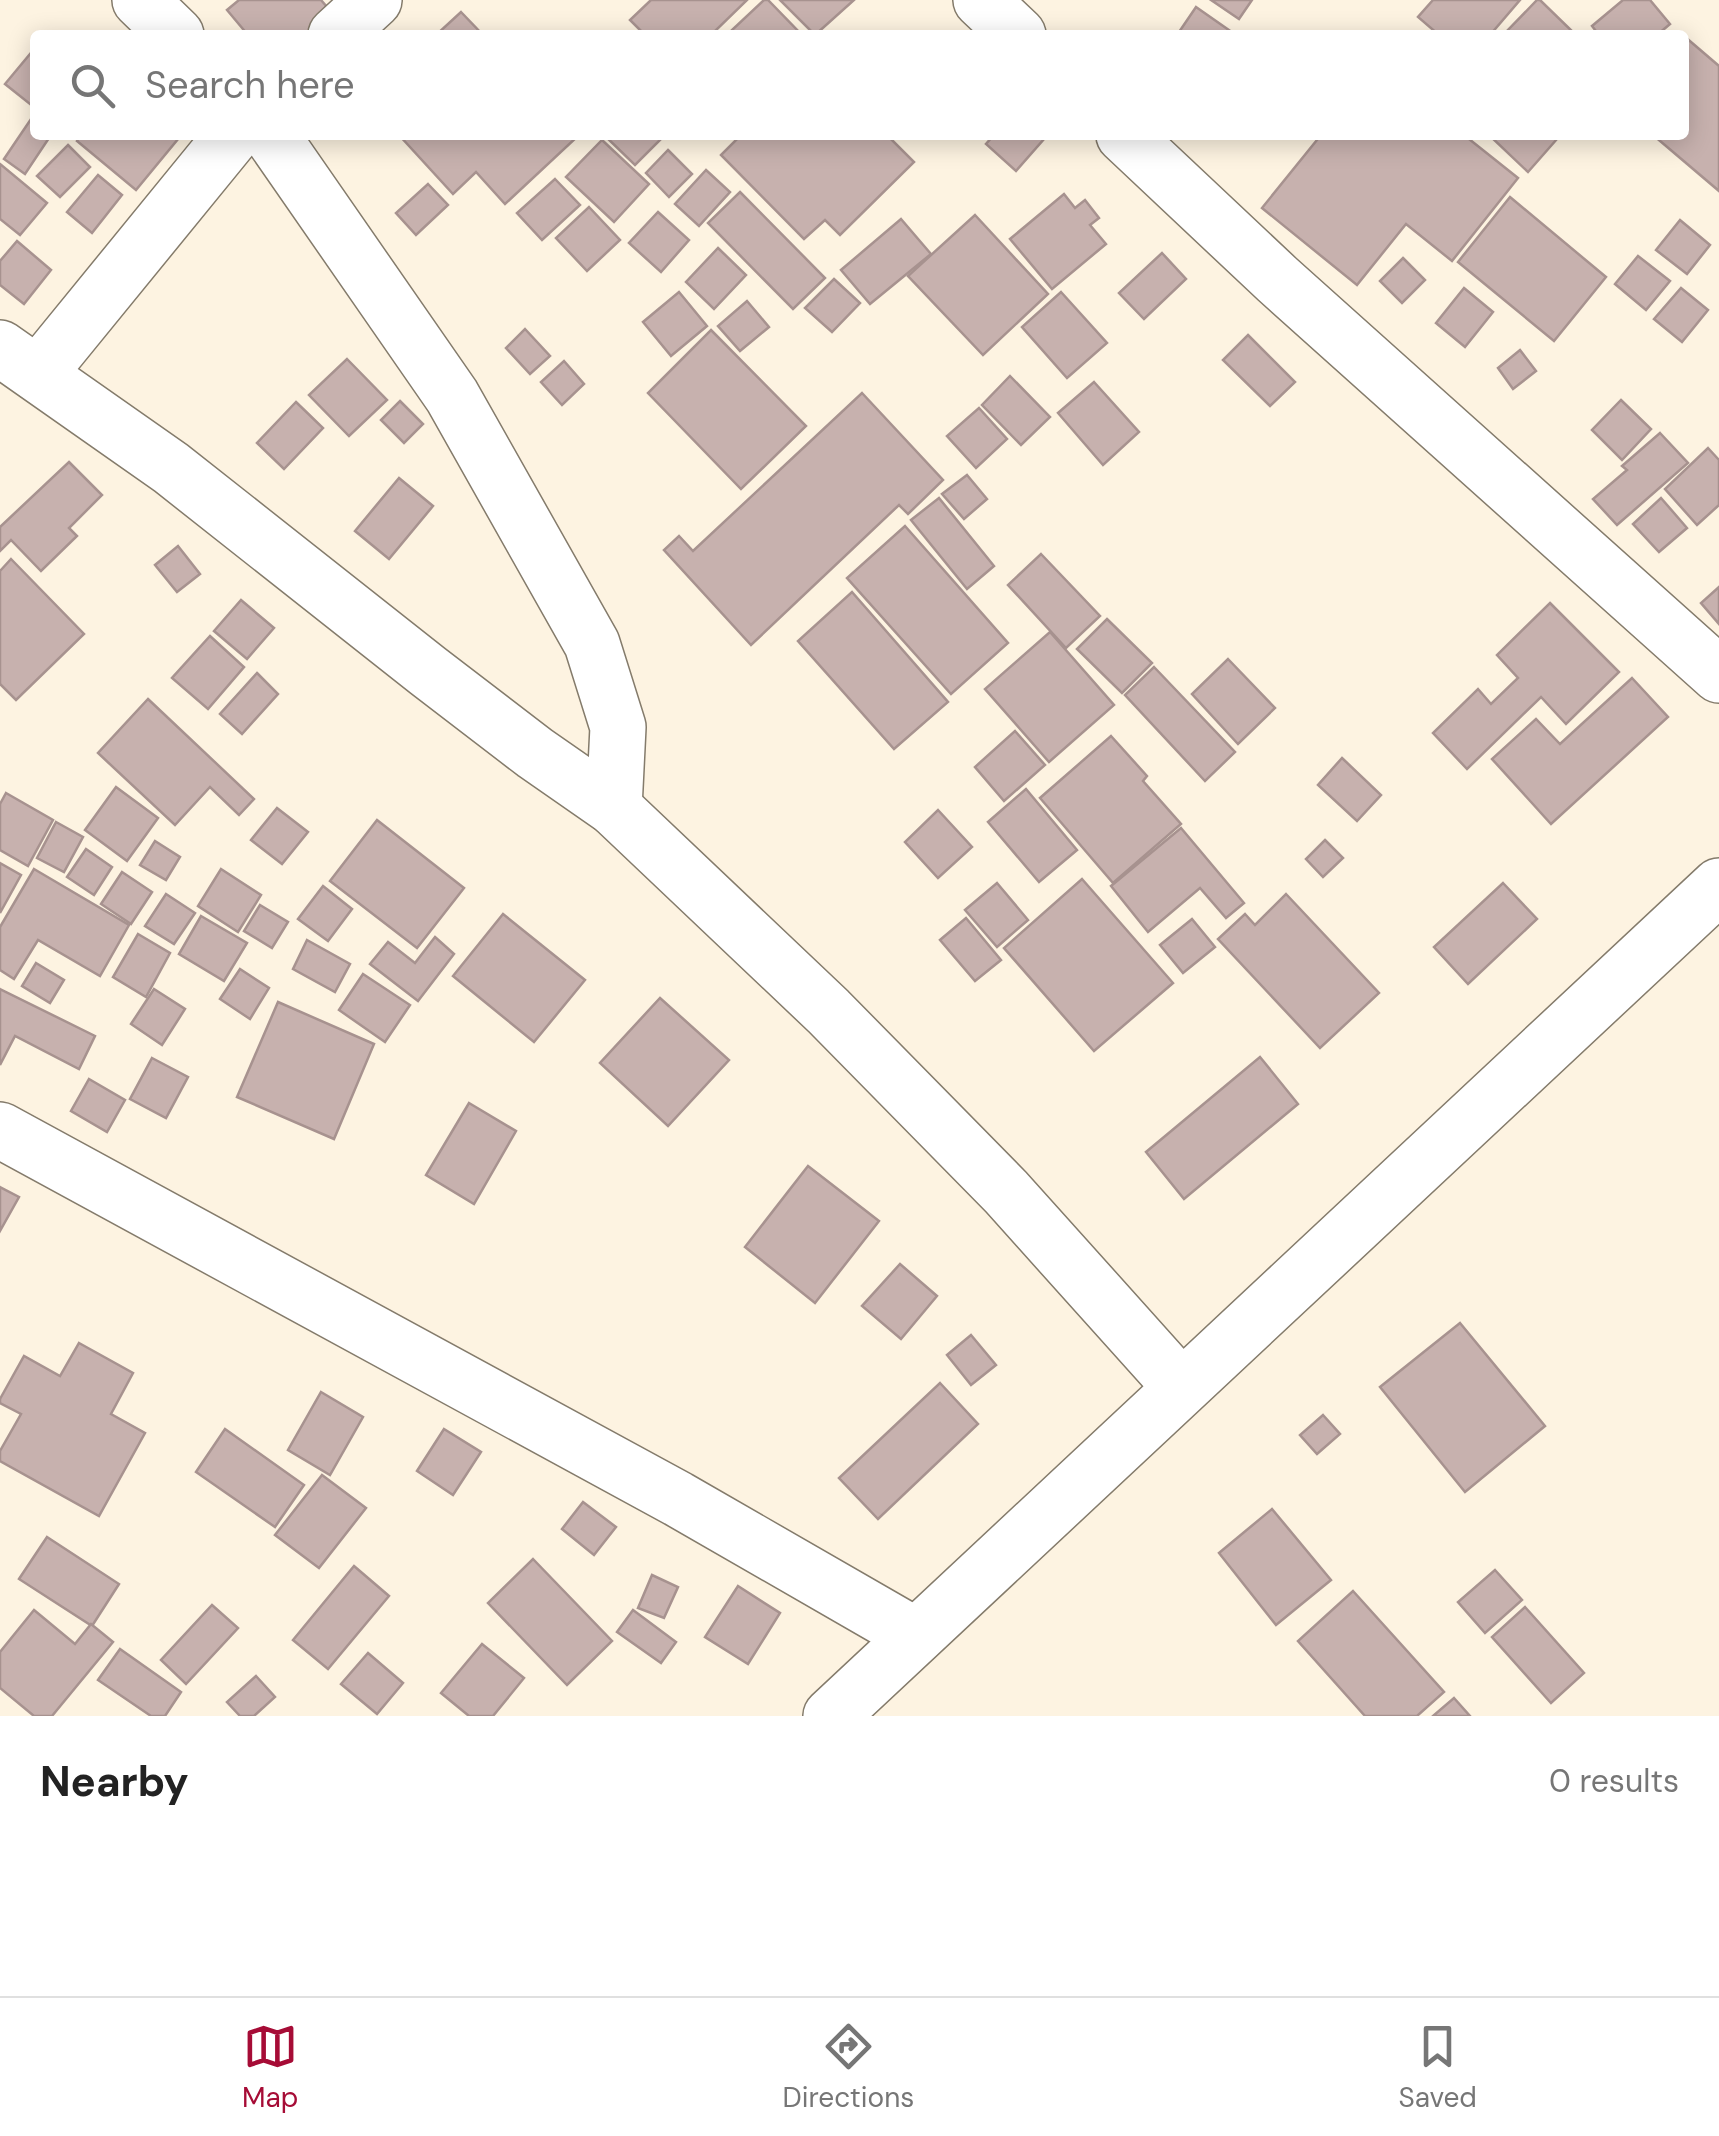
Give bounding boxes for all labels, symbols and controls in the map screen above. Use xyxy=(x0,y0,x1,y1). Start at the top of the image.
search box xyxy=(30,30,1689,140)
icon: search xyxy=(65,58,120,113)
text: Search here xyxy=(145,60,355,110)
text: Nearby xyxy=(40,1754,189,1809)
text: 0 results xyxy=(1549,1760,1679,1802)
tab: Map xyxy=(242,2019,298,2116)
tab: Directions xyxy=(783,2019,914,2116)
tab: Saved xyxy=(1398,2019,1477,2116)

